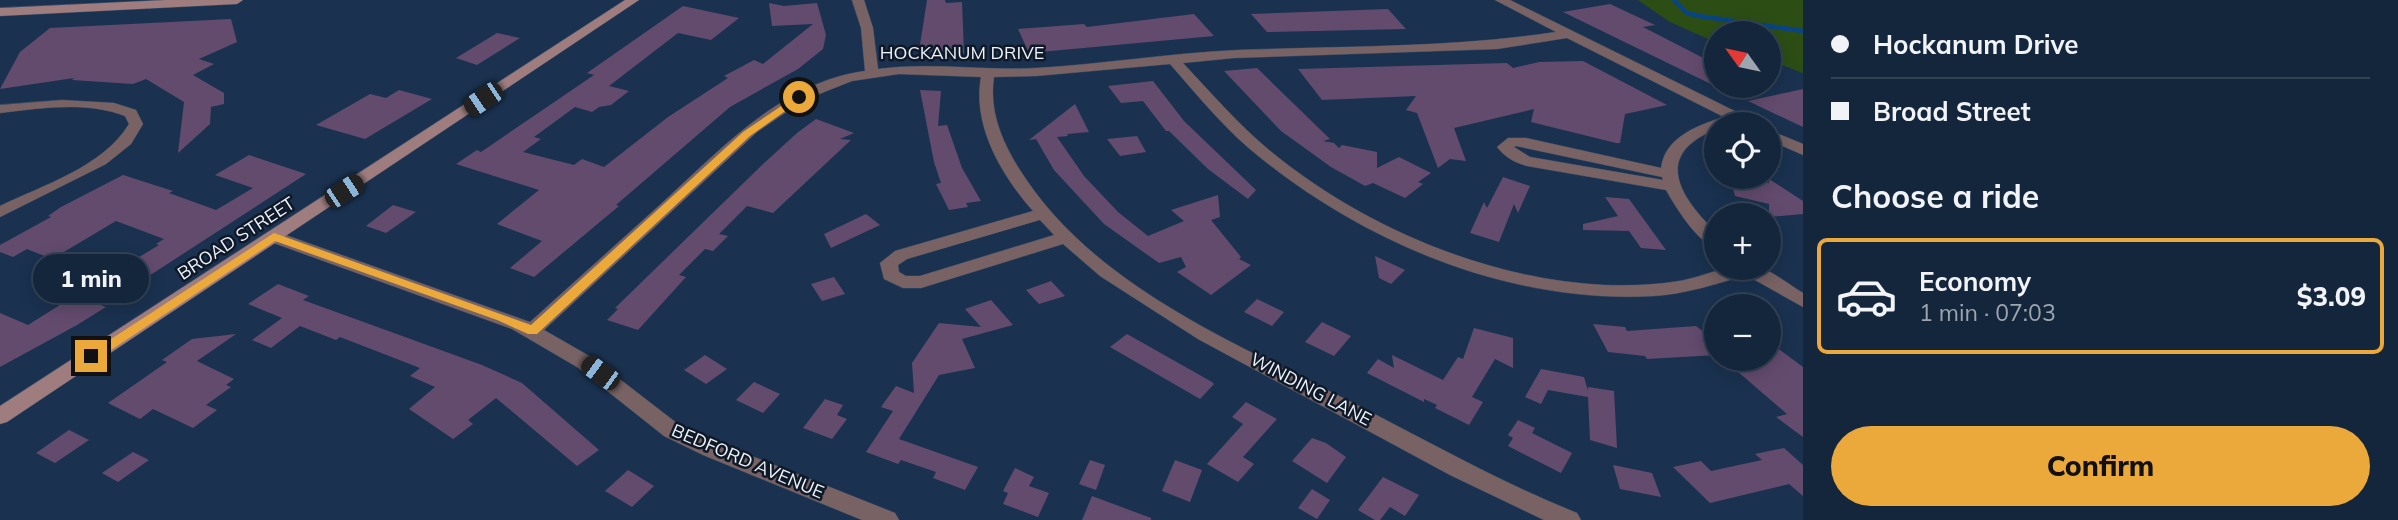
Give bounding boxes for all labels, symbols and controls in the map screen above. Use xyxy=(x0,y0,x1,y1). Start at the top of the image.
north arrow xyxy=(1704,21,1782,98)
map controls xyxy=(1704,21,1781,371)
text: Hockanum Drive xyxy=(1873,28,2079,61)
street label: HOCKANUM DRIVE xyxy=(880,41,1044,64)
car xyxy=(460,79,507,119)
route start xyxy=(783,81,815,113)
text: Broad Street xyxy=(1873,95,2031,128)
button: locate xyxy=(1704,112,1781,189)
car xyxy=(321,171,368,211)
text: Choose a ride xyxy=(1831,176,2039,216)
street label: BROAD STREET xyxy=(173,191,299,285)
button: + xyxy=(1704,203,1781,280)
callout: 1 min xyxy=(33,254,149,304)
text: 1 min xyxy=(60,264,122,293)
icon: car xyxy=(1835,265,1898,328)
text: Economy xyxy=(1919,265,2031,298)
text: $3.09 xyxy=(2297,280,2366,313)
button: − xyxy=(1704,294,1781,371)
text: 1 min · 07:03 xyxy=(1919,298,2056,327)
route end xyxy=(75,340,107,372)
street label: WINDING LANE xyxy=(1246,347,1376,431)
car xyxy=(577,352,624,394)
street label: BEDFORD AVENUE xyxy=(668,419,828,503)
button: Confirm xyxy=(1831,426,2370,506)

